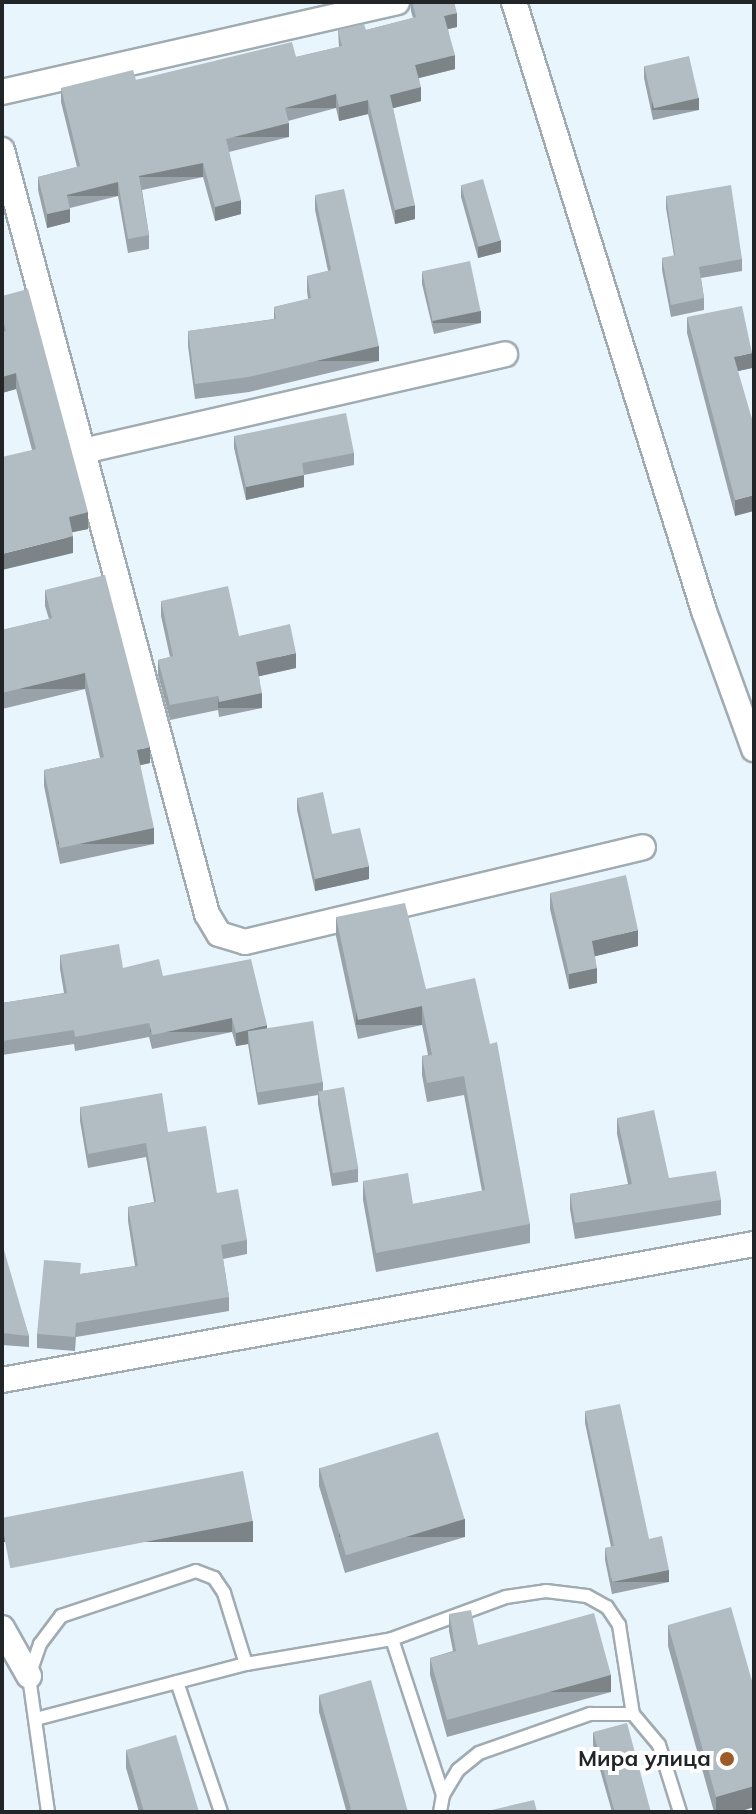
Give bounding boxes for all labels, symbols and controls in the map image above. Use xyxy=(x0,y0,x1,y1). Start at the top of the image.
place label: Мира улица xyxy=(578,1746,711,1772)
marker: Мира улица xyxy=(718,1750,736,1768)

